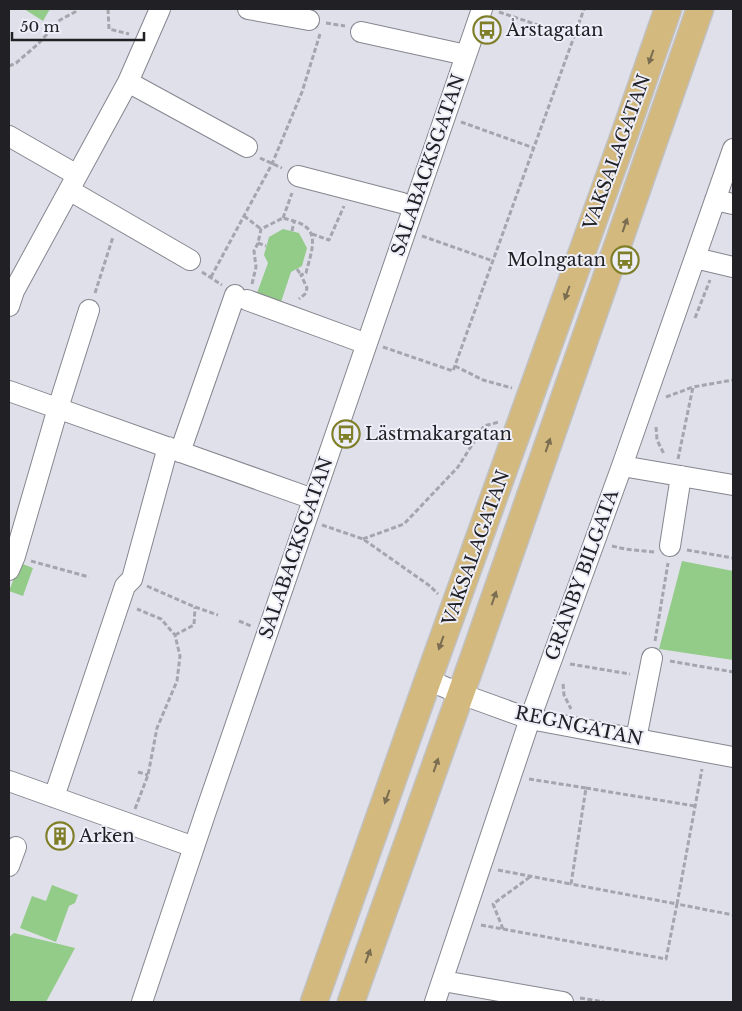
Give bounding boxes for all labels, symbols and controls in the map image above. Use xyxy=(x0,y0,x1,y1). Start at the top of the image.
scale bar xyxy=(12,10,145,42)
bus stop icon: Årstagatan xyxy=(472,15,502,45)
text: 50 m xyxy=(20,17,60,36)
place label: Årstagatan xyxy=(505,18,603,41)
one-way arrow xyxy=(647,50,654,65)
street label: SALABACKSGATAN xyxy=(387,71,469,259)
street label: VAKSALAGATAN xyxy=(578,71,655,234)
one-way arrow xyxy=(621,218,629,233)
bus stop icon: Molngatan xyxy=(610,245,640,275)
place label: Molngatan xyxy=(507,249,606,271)
one-way arrow xyxy=(563,286,571,301)
bus stop icon: Lästmakargatan xyxy=(331,419,361,449)
place label: Lästmakargatan xyxy=(365,423,512,445)
one-way arrow xyxy=(544,437,552,452)
street label: SALABACKSGATAN xyxy=(255,454,337,642)
street label: VAKSALAGATAN xyxy=(437,467,514,630)
street label: GRÄNBY BILGATA xyxy=(540,485,624,663)
one-way arrow xyxy=(491,591,498,606)
one-way arrow xyxy=(437,636,444,651)
street label: REGNGATAN xyxy=(513,702,645,750)
one-way arrow xyxy=(433,757,440,772)
one-way arrow xyxy=(383,789,390,804)
building icon: Arken xyxy=(45,821,75,851)
place label: Arken xyxy=(78,825,135,847)
one-way arrow xyxy=(365,949,372,964)

